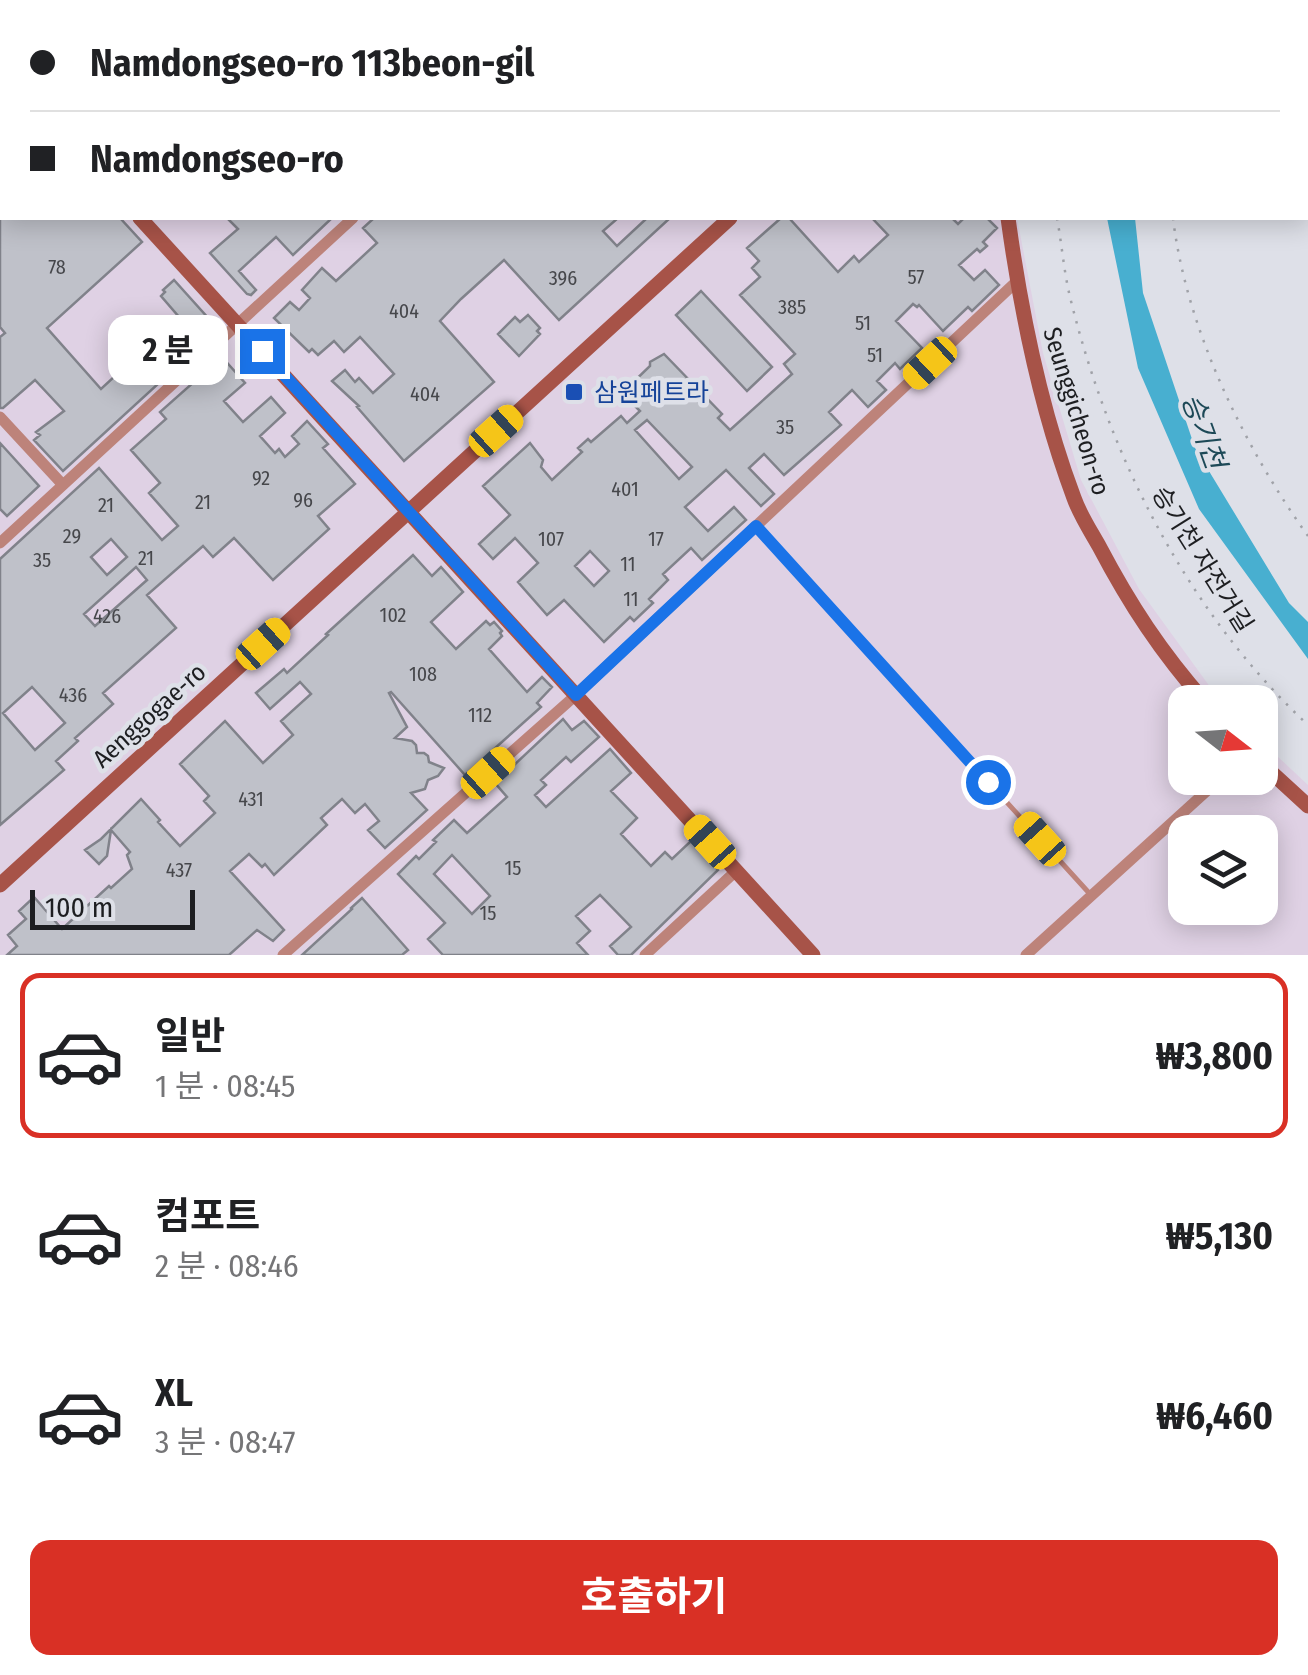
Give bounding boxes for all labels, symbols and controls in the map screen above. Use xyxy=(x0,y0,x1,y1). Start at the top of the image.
text: Namdongseo-ro 113beon-gil xyxy=(90,40,535,86)
text: Namdongseo-ro xyxy=(90,136,344,182)
house number: 78 xyxy=(48,255,66,279)
house number: 57 xyxy=(908,265,924,289)
house number: 396 xyxy=(549,266,577,290)
house number: 385 xyxy=(778,295,806,319)
house number: 404 xyxy=(389,299,419,323)
house number: 51 xyxy=(855,311,871,335)
callout: 2 분 xyxy=(107,316,227,386)
street label: Seunggicheon-ro xyxy=(1036,324,1116,499)
route end xyxy=(240,329,285,374)
text: 2 분 xyxy=(143,331,193,369)
car xyxy=(898,332,962,394)
house number: 51 xyxy=(867,343,883,367)
place label: 삼원페트라 xyxy=(594,378,709,408)
marker: 삼원페트라 xyxy=(563,381,585,403)
house number: 404 xyxy=(410,382,440,406)
water label: 승기천 xyxy=(1175,389,1233,476)
car xyxy=(464,400,528,462)
house number: 35 xyxy=(776,415,794,439)
house number: 92 xyxy=(252,466,270,490)
house number: 401 xyxy=(611,477,639,501)
street label: 승기천 자전거길 xyxy=(1145,481,1259,638)
house number: 96 xyxy=(293,488,313,512)
house number: 21 xyxy=(195,490,211,514)
house number: 21 xyxy=(98,493,114,517)
house number: 29 xyxy=(63,524,81,548)
house number: 107 xyxy=(538,527,564,551)
house number: 17 xyxy=(648,527,664,551)
house number: 21 xyxy=(138,546,154,570)
house number: 35 xyxy=(33,548,51,572)
house number: 11 xyxy=(620,552,636,576)
house number: 11 xyxy=(623,587,639,611)
house number: 102 xyxy=(380,603,407,627)
house number: 426 xyxy=(93,604,121,628)
car xyxy=(231,613,295,675)
street label: Aenggogae-ro xyxy=(87,657,212,774)
house number: 108 xyxy=(409,662,437,686)
house number: 436 xyxy=(59,683,87,707)
north arrow xyxy=(1168,685,1278,795)
map controls xyxy=(1168,685,1278,925)
house number: 112 xyxy=(468,703,492,727)
car xyxy=(456,742,520,804)
route start xyxy=(966,760,1011,805)
house number: 431 xyxy=(238,787,264,811)
car xyxy=(1009,807,1071,871)
car xyxy=(679,810,741,874)
button: layers xyxy=(1168,815,1278,925)
house number: 15 xyxy=(505,856,521,880)
house number: 437 xyxy=(166,858,192,882)
scale bar xyxy=(30,885,195,930)
text: 100 m xyxy=(45,891,113,924)
house number: 15 xyxy=(480,901,496,925)
icon: car xyxy=(35,1011,125,1101)
text: 일반 xyxy=(155,1013,225,1059)
text: ₩3,800 xyxy=(1156,1033,1273,1079)
text: 1 분 · 08:45 xyxy=(155,1067,295,1105)
icon: car xyxy=(35,1191,125,1281)
text: 컴포트 xyxy=(155,1193,260,1239)
text: ₩5,130 xyxy=(1165,1213,1273,1259)
text: 2 분 · 08:46 xyxy=(155,1247,299,1285)
text: XL xyxy=(155,1370,193,1416)
icon: car xyxy=(35,1371,125,1461)
text: ₩6,460 xyxy=(1156,1393,1273,1439)
text: 3 분 · 08:47 xyxy=(155,1423,295,1461)
button: 호출하기 xyxy=(30,1540,1278,1655)

